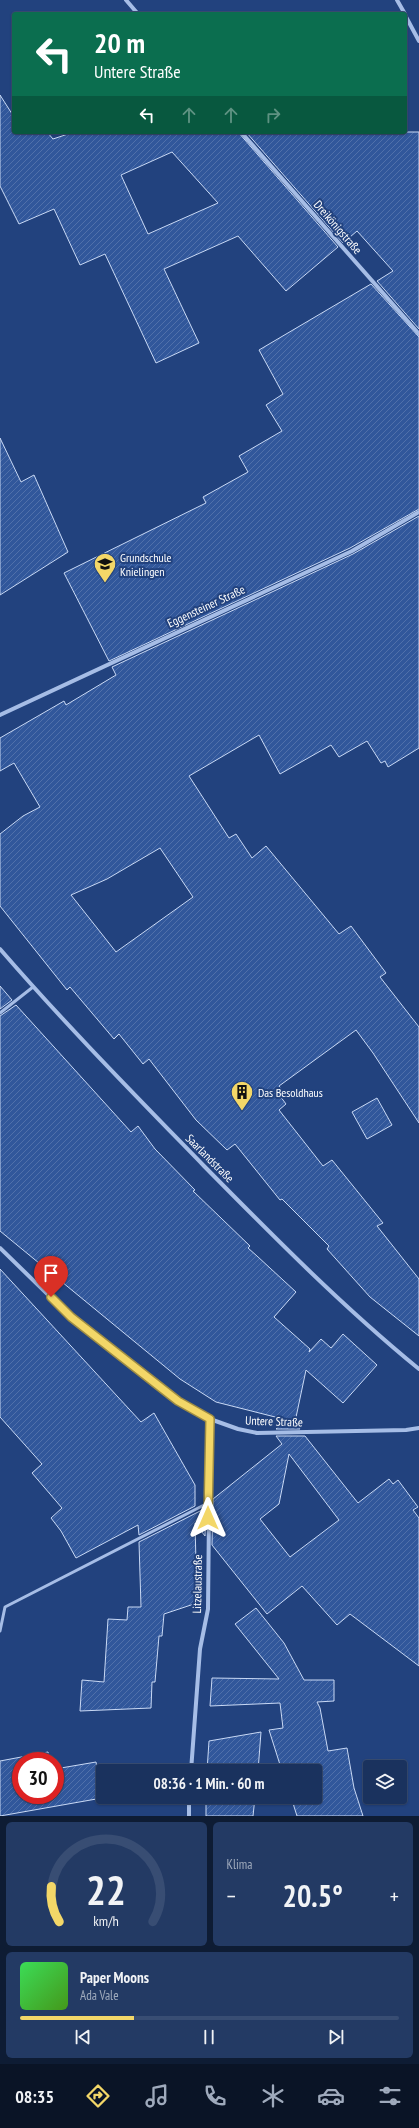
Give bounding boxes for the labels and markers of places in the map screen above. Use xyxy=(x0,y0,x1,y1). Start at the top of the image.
place label: Grundschule Knielingen xyxy=(120,550,171,579)
school or university icon: Grundschule Knielingen xyxy=(92,551,118,584)
building icon: Das Besoldhaus xyxy=(229,1079,255,1112)
place label: Das Besoldhaus xyxy=(258,1085,323,1100)
pin xyxy=(34,1256,68,1297)

